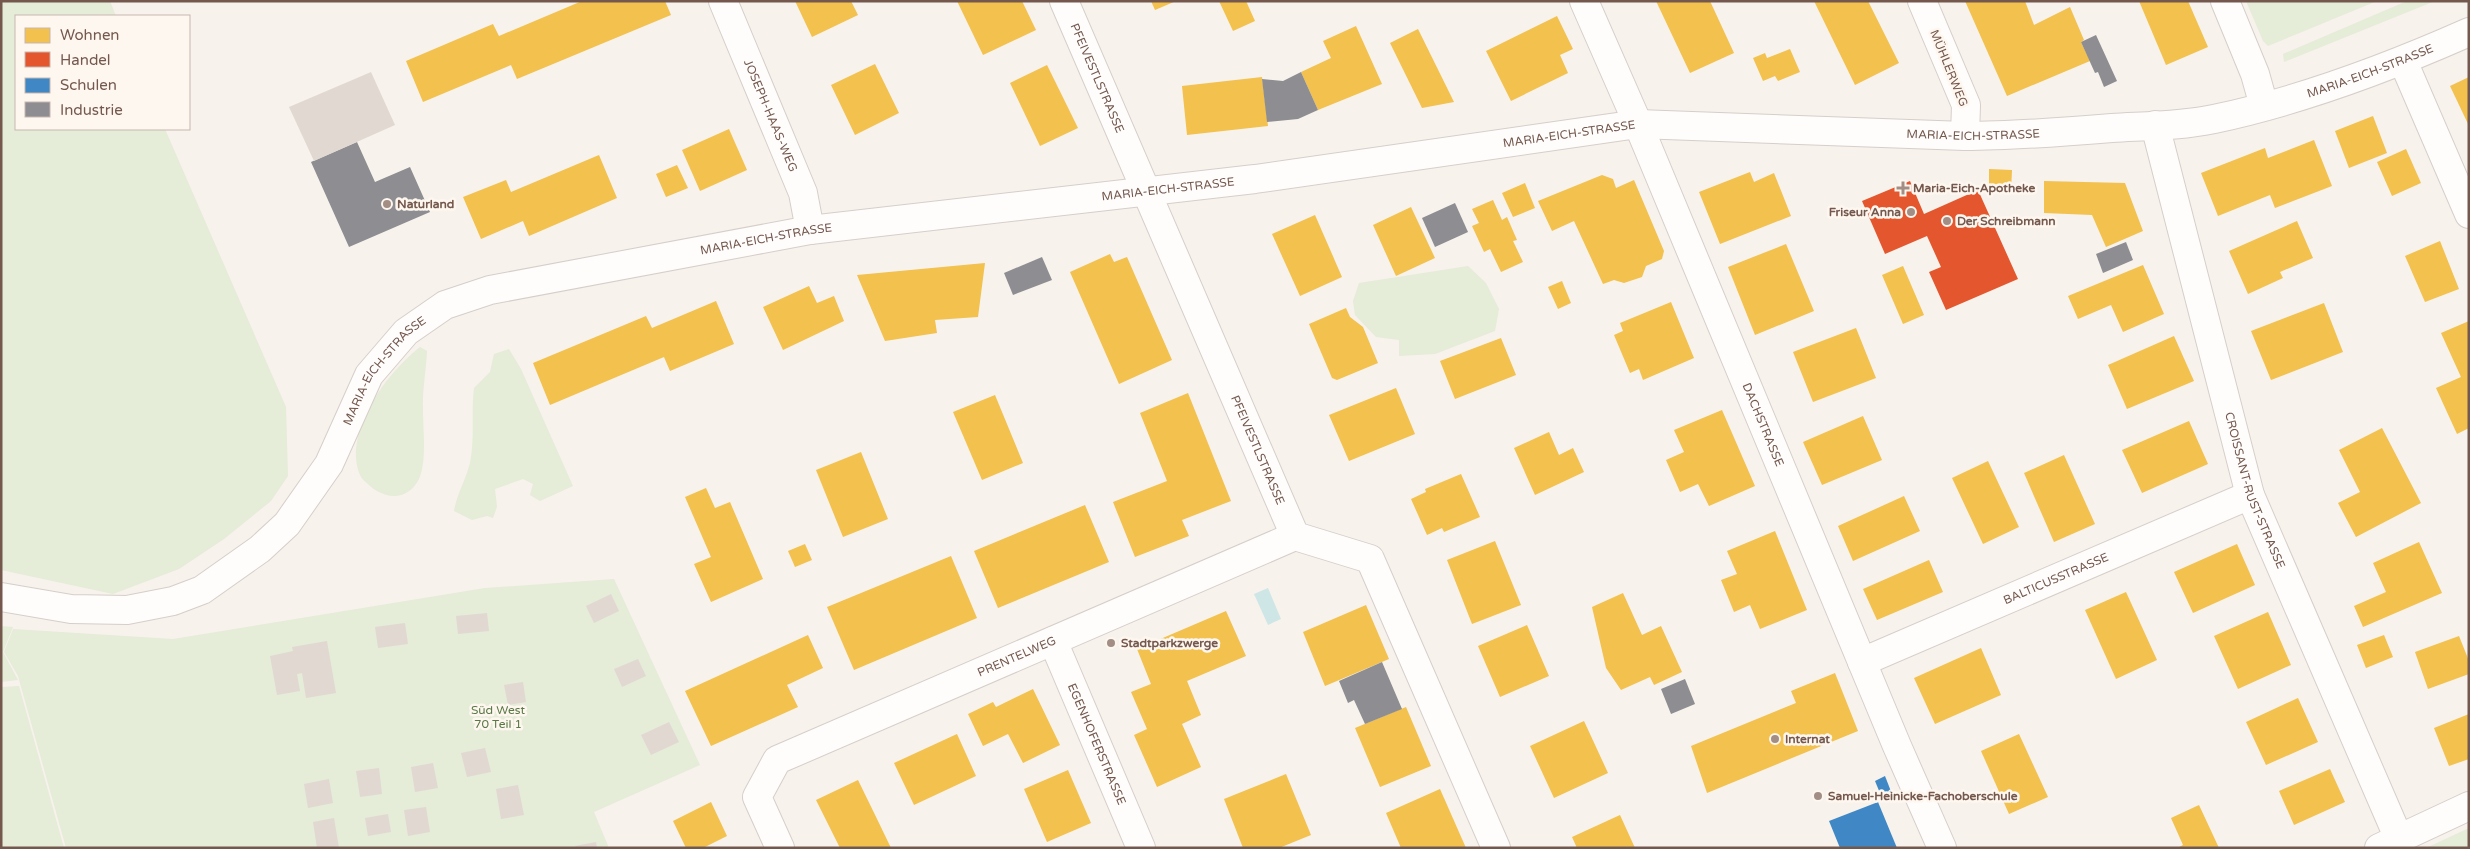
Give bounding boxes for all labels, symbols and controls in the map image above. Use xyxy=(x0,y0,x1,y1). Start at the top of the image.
legend xyxy=(15,15,190,130)
street label: PFEIVESTLSTRASSE xyxy=(1068,21,1127,135)
text: Wohnen xyxy=(60,26,120,44)
street label: MÜHLERWEG xyxy=(1927,28,1971,108)
street label: MARIA-EICH-STRASSE xyxy=(2305,41,2436,101)
text: Handel xyxy=(60,51,111,69)
street label: JOSEPH-HAAS-WEG xyxy=(741,57,800,174)
text: Schulen xyxy=(60,76,117,94)
text: Industrie xyxy=(60,101,123,119)
street label: MARIA-EICH-STRASSE xyxy=(1502,117,1637,150)
street label: MARIA-EICH-STRASSE xyxy=(1906,126,2041,143)
street label: MARIA-EICH-STRASSE xyxy=(1101,174,1235,204)
place label: Maria-Eich-Apotheke xyxy=(1913,181,2035,196)
marker: Maria-Eich-Apotheke xyxy=(1897,182,1909,194)
place label: Naturland xyxy=(397,197,454,211)
marker: Naturland xyxy=(381,198,393,210)
place label: Friseur Anna xyxy=(1829,205,1901,219)
marker: Friseur Anna xyxy=(1905,206,1917,218)
place label: Der Schreibmann xyxy=(1957,214,2056,228)
marker: Der Schreibmann xyxy=(1941,215,1953,227)
street label: MARIA-EICH-STRASSE xyxy=(699,220,833,257)
street label: MARIA-EICH-STRASSE xyxy=(340,313,429,427)
street label: DACHSTRASSE xyxy=(1740,381,1787,469)
street label: PFEIVESTLSTRASSE xyxy=(1228,393,1288,507)
street label: CROISSANT-RUST-STRASSE xyxy=(2222,410,2288,571)
street label: BALTICUSSTRASSE xyxy=(2001,550,2111,607)
street label: PRENTELWEG xyxy=(975,633,1058,680)
place label: Stadtparkzwerge xyxy=(1121,636,1218,651)
marker: Stadtparkzwerge xyxy=(1105,637,1117,649)
street label: EGENHOFERSTRASSE xyxy=(1065,681,1129,807)
park label: Süd West 70 Teil 1 xyxy=(471,703,525,731)
place label: Internat xyxy=(1785,732,1830,746)
marker: Internat xyxy=(1769,733,1781,745)
place label: Samuel-Heinicke-Fachoberschule xyxy=(1828,789,2018,803)
marker: Samuel-Heinicke-Fachoberschule xyxy=(1812,790,1824,802)

